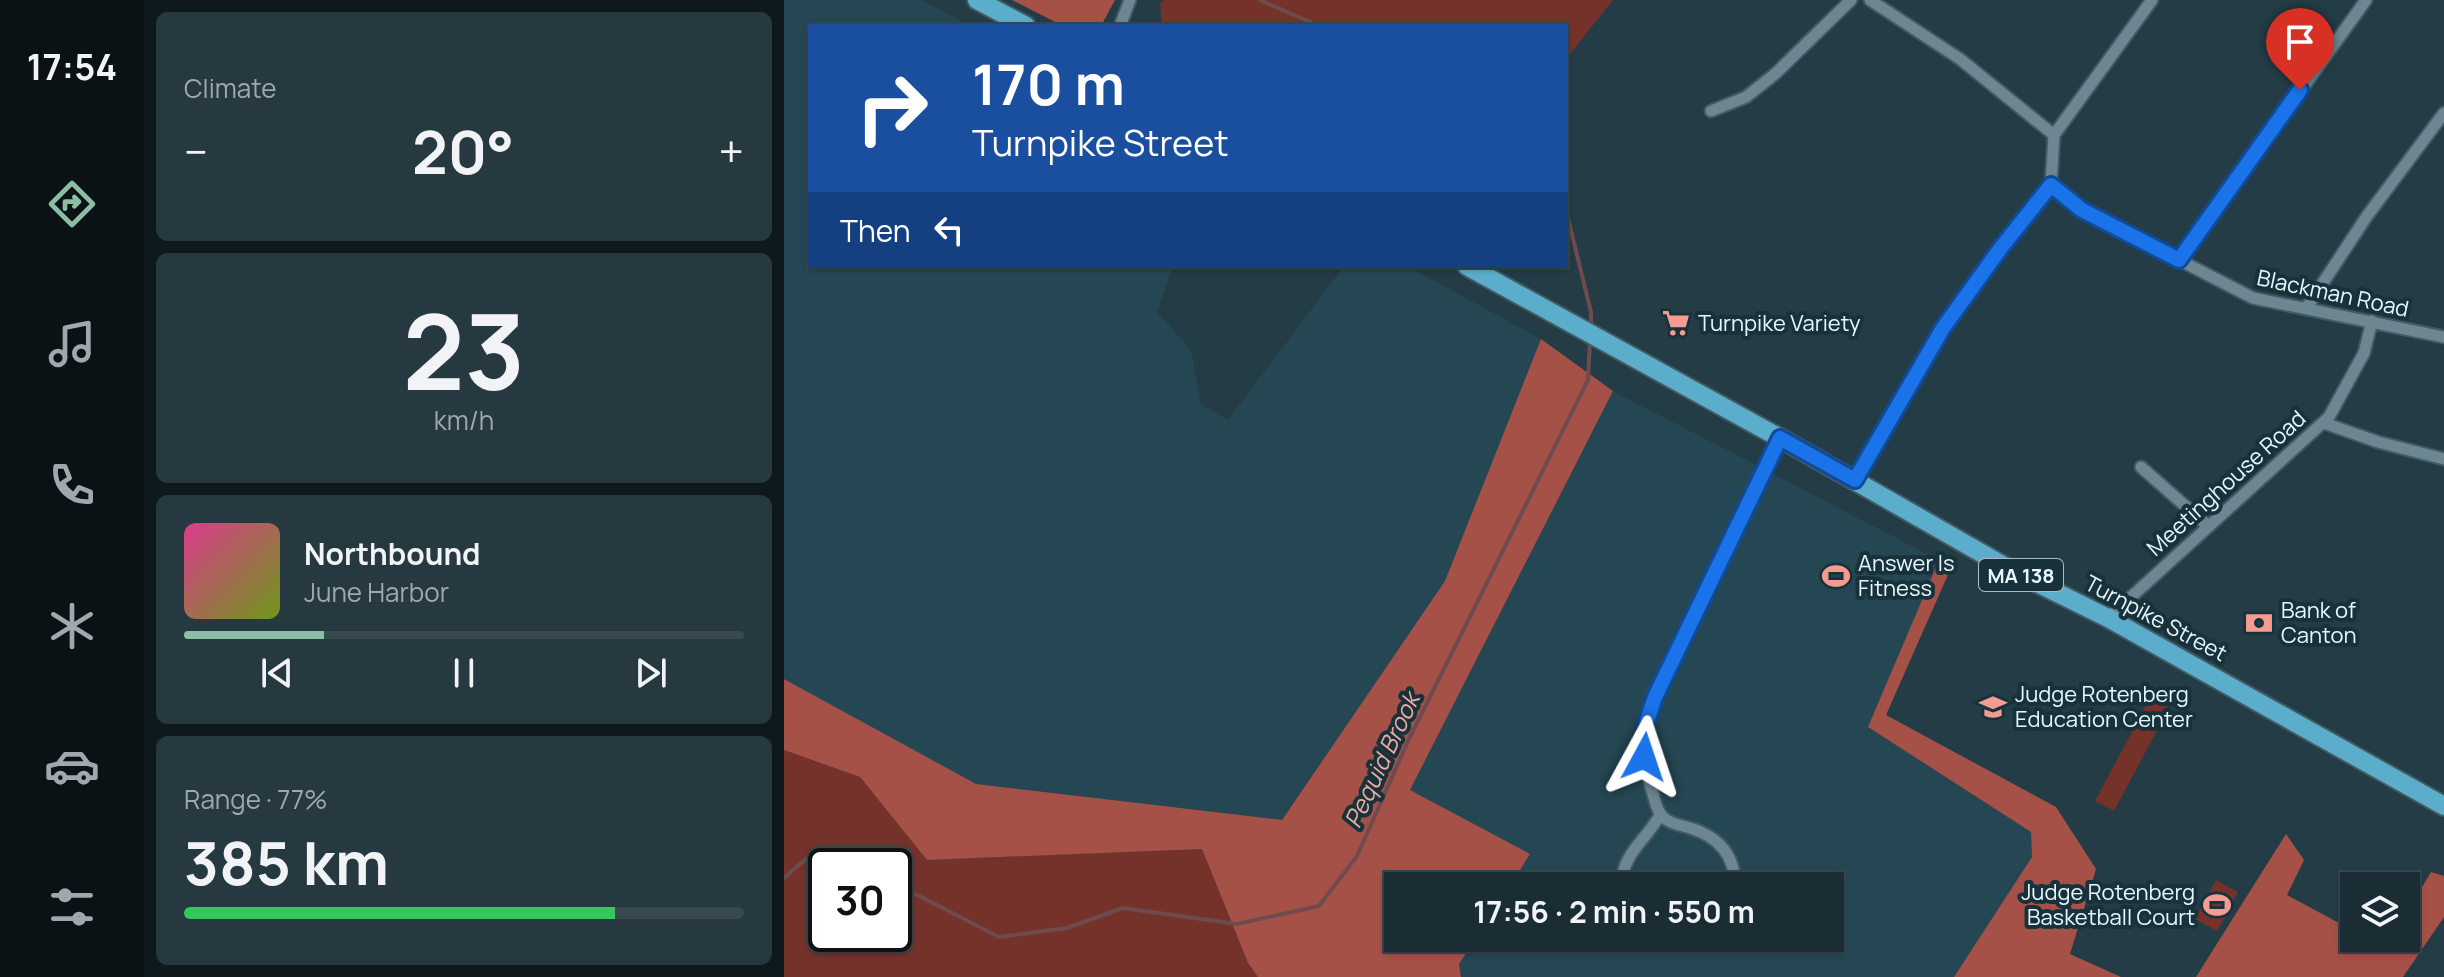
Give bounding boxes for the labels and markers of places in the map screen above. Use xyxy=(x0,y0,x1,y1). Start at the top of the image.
pin xyxy=(2266,8,2334,90)
supermarket icon: Turnpike Variety xyxy=(1661,308,1691,338)
place label: Turnpike Variety xyxy=(1698,308,1861,338)
place label: Answer Is Fitness xyxy=(1858,548,1954,603)
sports icon: Answer Is Fitness xyxy=(1821,561,1851,591)
place label: Bank of Canton xyxy=(2281,595,2356,650)
bank icon: Bank of Canton xyxy=(2244,608,2274,638)
place label: Judge Rotenberg Education Center xyxy=(2015,679,2193,734)
school or university icon: Judge Rotenberg Education Center xyxy=(1978,692,2008,722)
place label: Judge Rotenberg Basketball Court xyxy=(2021,877,2195,932)
sports icon: Judge Rotenberg Basketball Court xyxy=(2202,890,2232,920)

